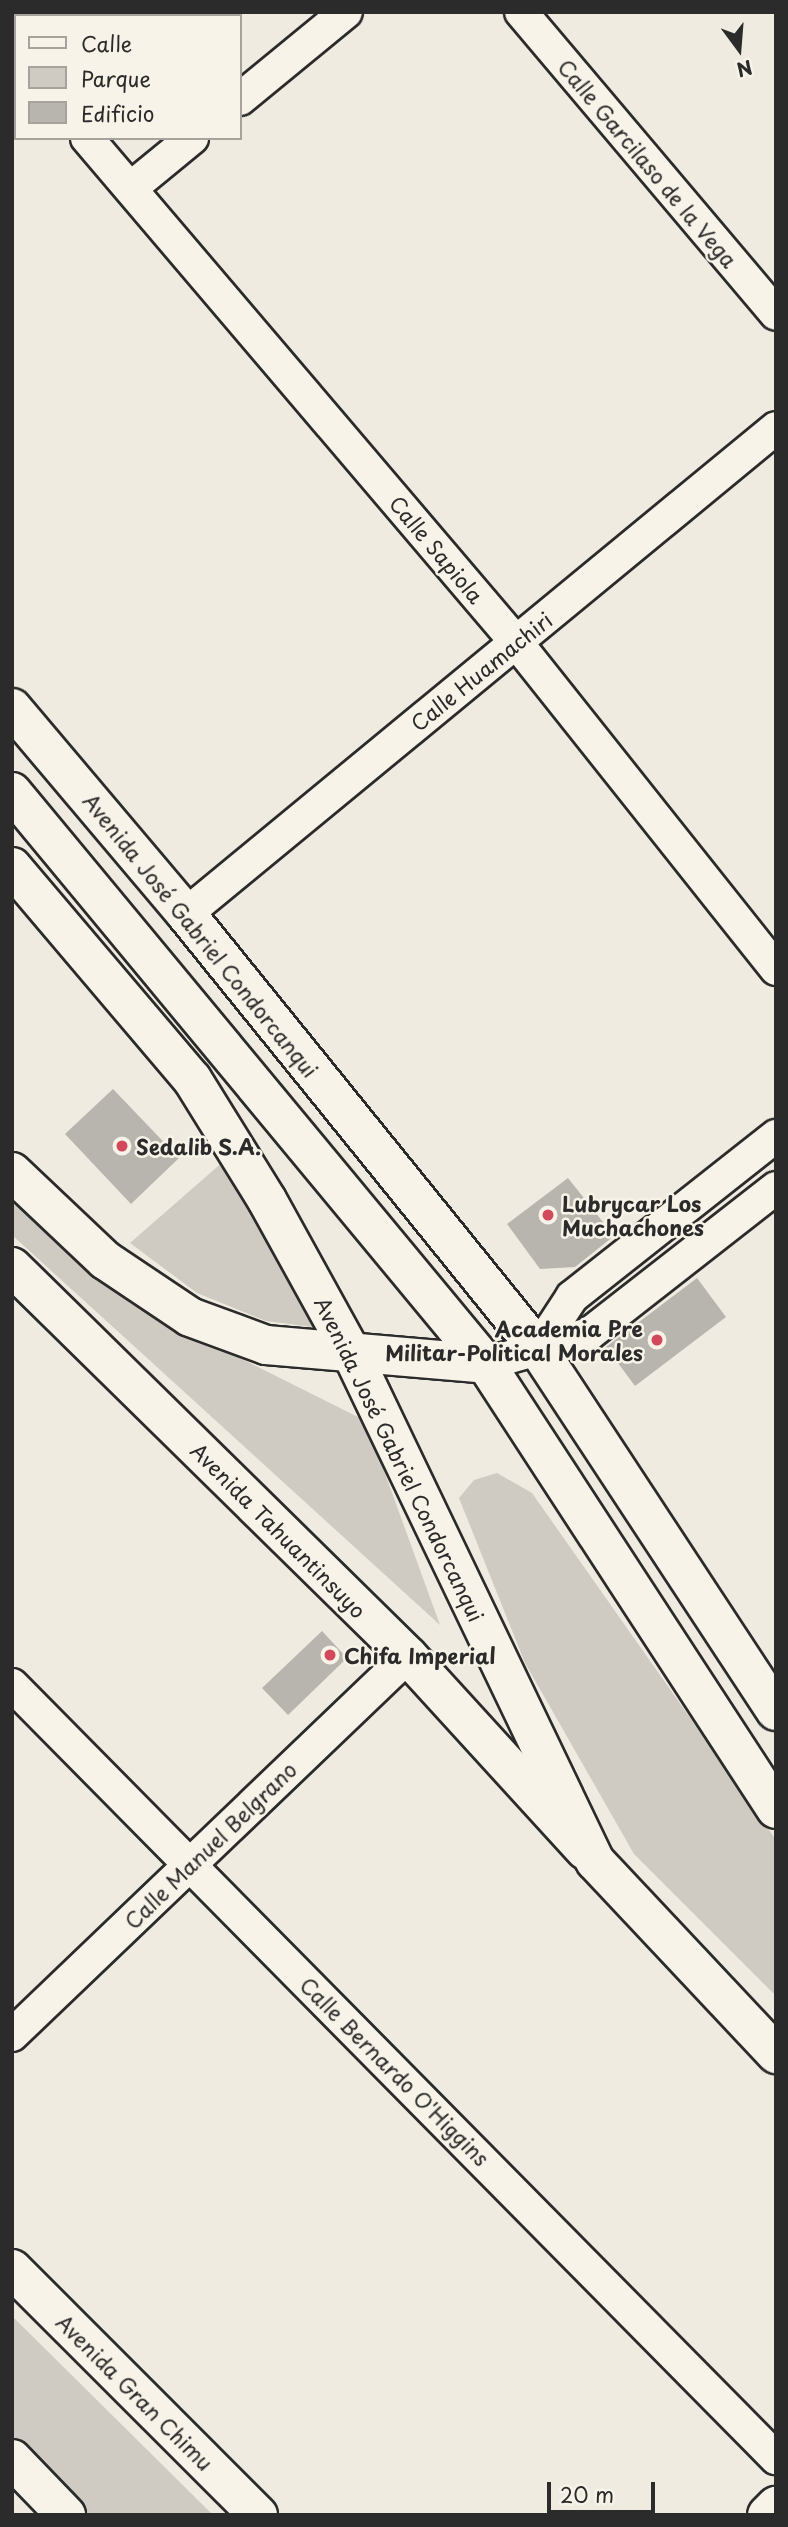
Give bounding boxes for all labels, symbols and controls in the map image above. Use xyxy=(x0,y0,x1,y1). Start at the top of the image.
legend xyxy=(14,14,242,140)
north arrow xyxy=(704,14,774,84)
text: Calle xyxy=(81,27,132,59)
street label: Calle Garcilaso de la Vega xyxy=(552,52,744,274)
text: N xyxy=(734,54,756,85)
text: Parque xyxy=(81,62,151,94)
text: Edificio xyxy=(81,97,154,129)
street label: Calle Sapiola xyxy=(385,490,489,608)
street label: Calle Huamachiri xyxy=(405,606,557,736)
street label: Avenida José Gabriel Condorcanqui xyxy=(79,788,323,1082)
place label: Sedalib S.A. xyxy=(136,1133,263,1159)
marker: Sedalib S.A. xyxy=(114,1138,130,1154)
place label: Lubrycar Los Muchachones xyxy=(562,1190,704,1240)
marker: Lubrycar Los Muchachones xyxy=(540,1207,556,1223)
street label: Avenida José Gabriel Condorcanqui xyxy=(310,1293,490,1625)
place label: Academia Pre Militar-Political Morales xyxy=(385,1315,643,1365)
marker: Academia Pre Militar-Political Morales xyxy=(649,1332,665,1348)
street label: Avenida Tahuantinsuyo xyxy=(186,1437,372,1623)
place label: Chifa Imperial xyxy=(344,1642,498,1668)
marker: Chifa Imperial xyxy=(322,1647,338,1663)
street label: Calle Manuel Belgrano xyxy=(119,1756,301,1934)
street label: Calle Bernardo O'Higgins xyxy=(295,1971,495,2171)
street label: Avenida Gran Chimu xyxy=(52,2309,218,2475)
scale bar xyxy=(550,2468,658,2512)
text: 20 m xyxy=(560,2478,614,2510)

